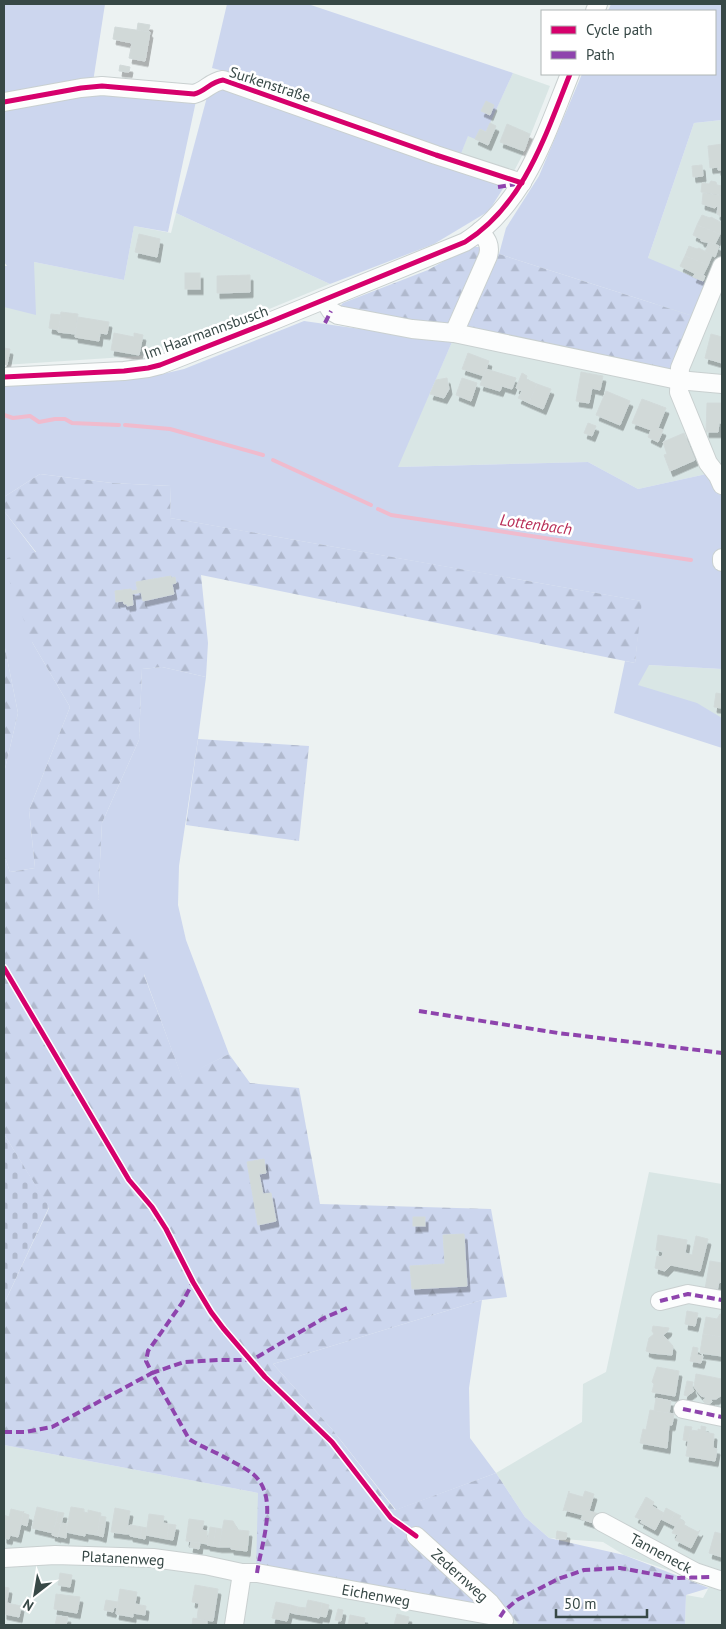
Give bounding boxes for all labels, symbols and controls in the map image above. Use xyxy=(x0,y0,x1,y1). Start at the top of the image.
legend xyxy=(541,10,716,75)
text: Cycle path xyxy=(586,20,652,39)
text: Path xyxy=(586,45,615,64)
street label: Surkenstraße xyxy=(227,62,313,106)
street label: Im Haarmannsbusch xyxy=(141,301,271,363)
water label: Lottenbach xyxy=(499,509,573,539)
street label: Tanneneck xyxy=(627,1529,696,1578)
street label: Zedernweg xyxy=(427,1544,493,1606)
street label: Platanenweg xyxy=(81,1546,165,1570)
north arrow xyxy=(10,1569,60,1619)
street label: Eichenweg xyxy=(340,1580,412,1610)
scale bar xyxy=(556,1586,647,1618)
text: 50 m xyxy=(564,1594,597,1613)
text: N xyxy=(20,1595,37,1615)

